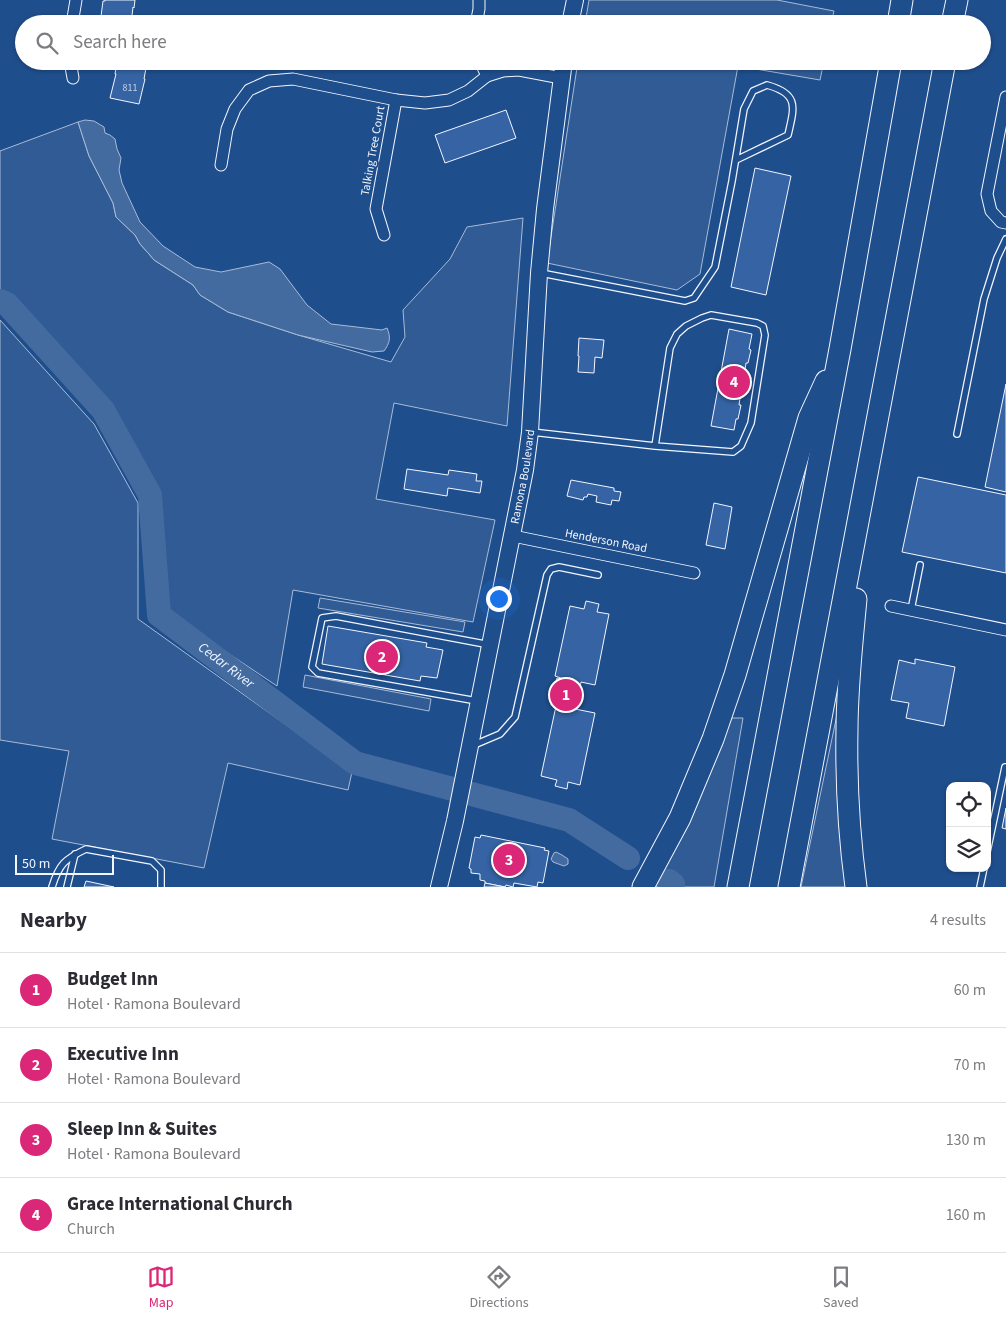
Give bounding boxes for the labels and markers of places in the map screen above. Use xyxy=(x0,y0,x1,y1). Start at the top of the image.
pin: 4 xyxy=(718,363,750,401)
pin: 2 xyxy=(366,638,398,676)
pin: 1 xyxy=(550,676,582,714)
pin: 3 xyxy=(493,841,525,879)

